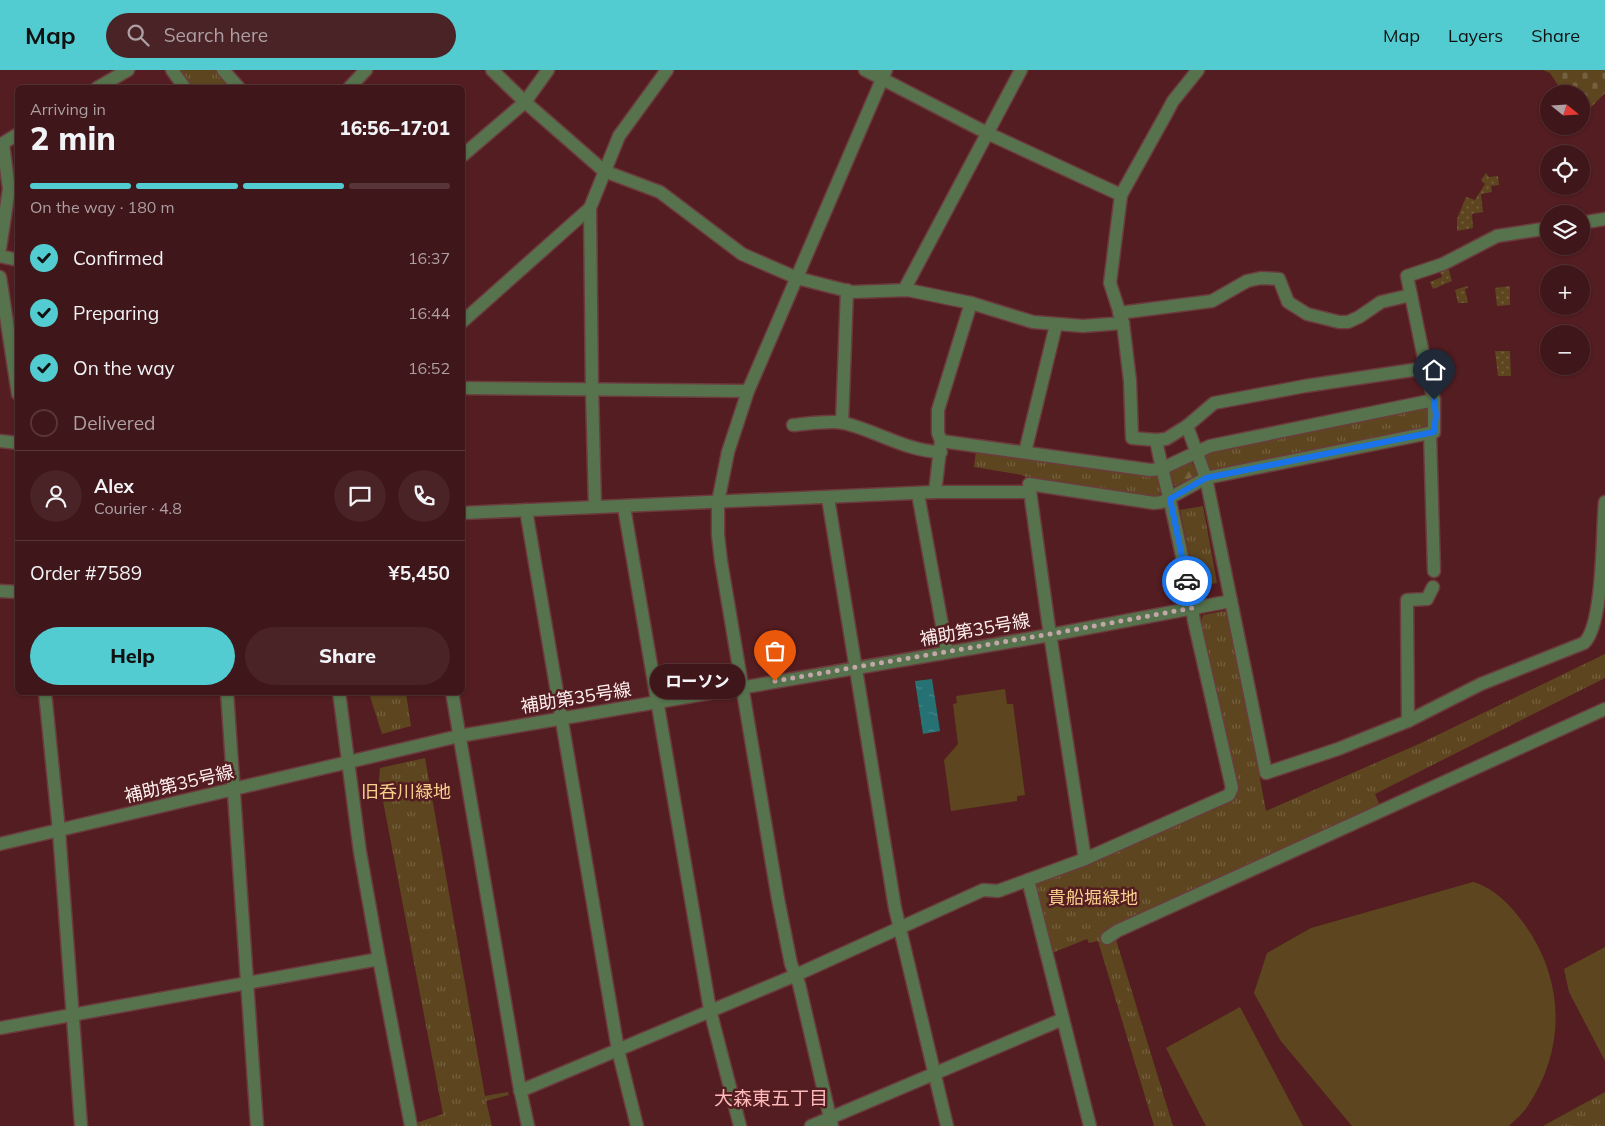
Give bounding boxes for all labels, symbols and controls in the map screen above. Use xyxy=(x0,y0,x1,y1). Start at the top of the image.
search box xyxy=(106,13,456,58)
text: Map xyxy=(25,20,76,50)
icon: search xyxy=(124,21,152,49)
text: Search here xyxy=(164,23,268,47)
text: Map xyxy=(1383,24,1420,47)
text: Layers xyxy=(1448,24,1503,47)
text: Share xyxy=(1531,24,1580,47)
north arrow xyxy=(1540,85,1590,135)
map controls xyxy=(1540,85,1590,375)
text: Arriving in xyxy=(30,99,106,119)
text: 16:56–17:01 xyxy=(339,116,450,140)
text: 2 min xyxy=(30,118,116,158)
button: locate xyxy=(1540,145,1590,195)
text: On the way · 180 m xyxy=(30,197,175,217)
button: layers xyxy=(1540,205,1590,255)
icon: check xyxy=(30,244,58,272)
text: Confirmed xyxy=(73,246,164,270)
text: 16:37 xyxy=(408,248,450,268)
button: + xyxy=(1540,265,1590,315)
icon: check xyxy=(30,299,58,327)
text: Preparing xyxy=(73,301,159,325)
text: 16:44 xyxy=(408,303,450,323)
button: − xyxy=(1540,325,1590,375)
pin xyxy=(1413,349,1455,400)
icon: check xyxy=(30,354,58,382)
text: On the way xyxy=(73,356,175,380)
icon: home xyxy=(1420,356,1448,384)
text: 16:52 xyxy=(408,358,450,378)
text: Delivered xyxy=(73,411,155,435)
button: person xyxy=(30,470,82,522)
button: chat xyxy=(334,470,386,522)
button: phone xyxy=(398,470,450,522)
text: Alex xyxy=(94,474,134,498)
text: Courier · 4.8 xyxy=(94,498,182,518)
courier xyxy=(1162,556,1212,606)
text: Order #7589 xyxy=(30,561,142,585)
text: ¥5,450 xyxy=(388,561,450,585)
icon: car xyxy=(1173,567,1201,595)
street label: 補助第35号線 xyxy=(918,608,1032,651)
button: Help xyxy=(30,627,235,685)
button: Share xyxy=(245,627,450,685)
pin xyxy=(754,630,796,681)
icon: bag xyxy=(761,637,789,665)
callout: ローソン xyxy=(650,664,745,698)
text: ローソン xyxy=(665,671,730,691)
street label: 補助第35号線 xyxy=(519,677,633,718)
street label: 補助第35号線 xyxy=(122,760,236,807)
park label: 旧呑川緑地 xyxy=(361,780,451,803)
park label: 貴船堀緑地 xyxy=(1048,886,1138,909)
district label: 大森東五丁目 xyxy=(714,1086,828,1110)

